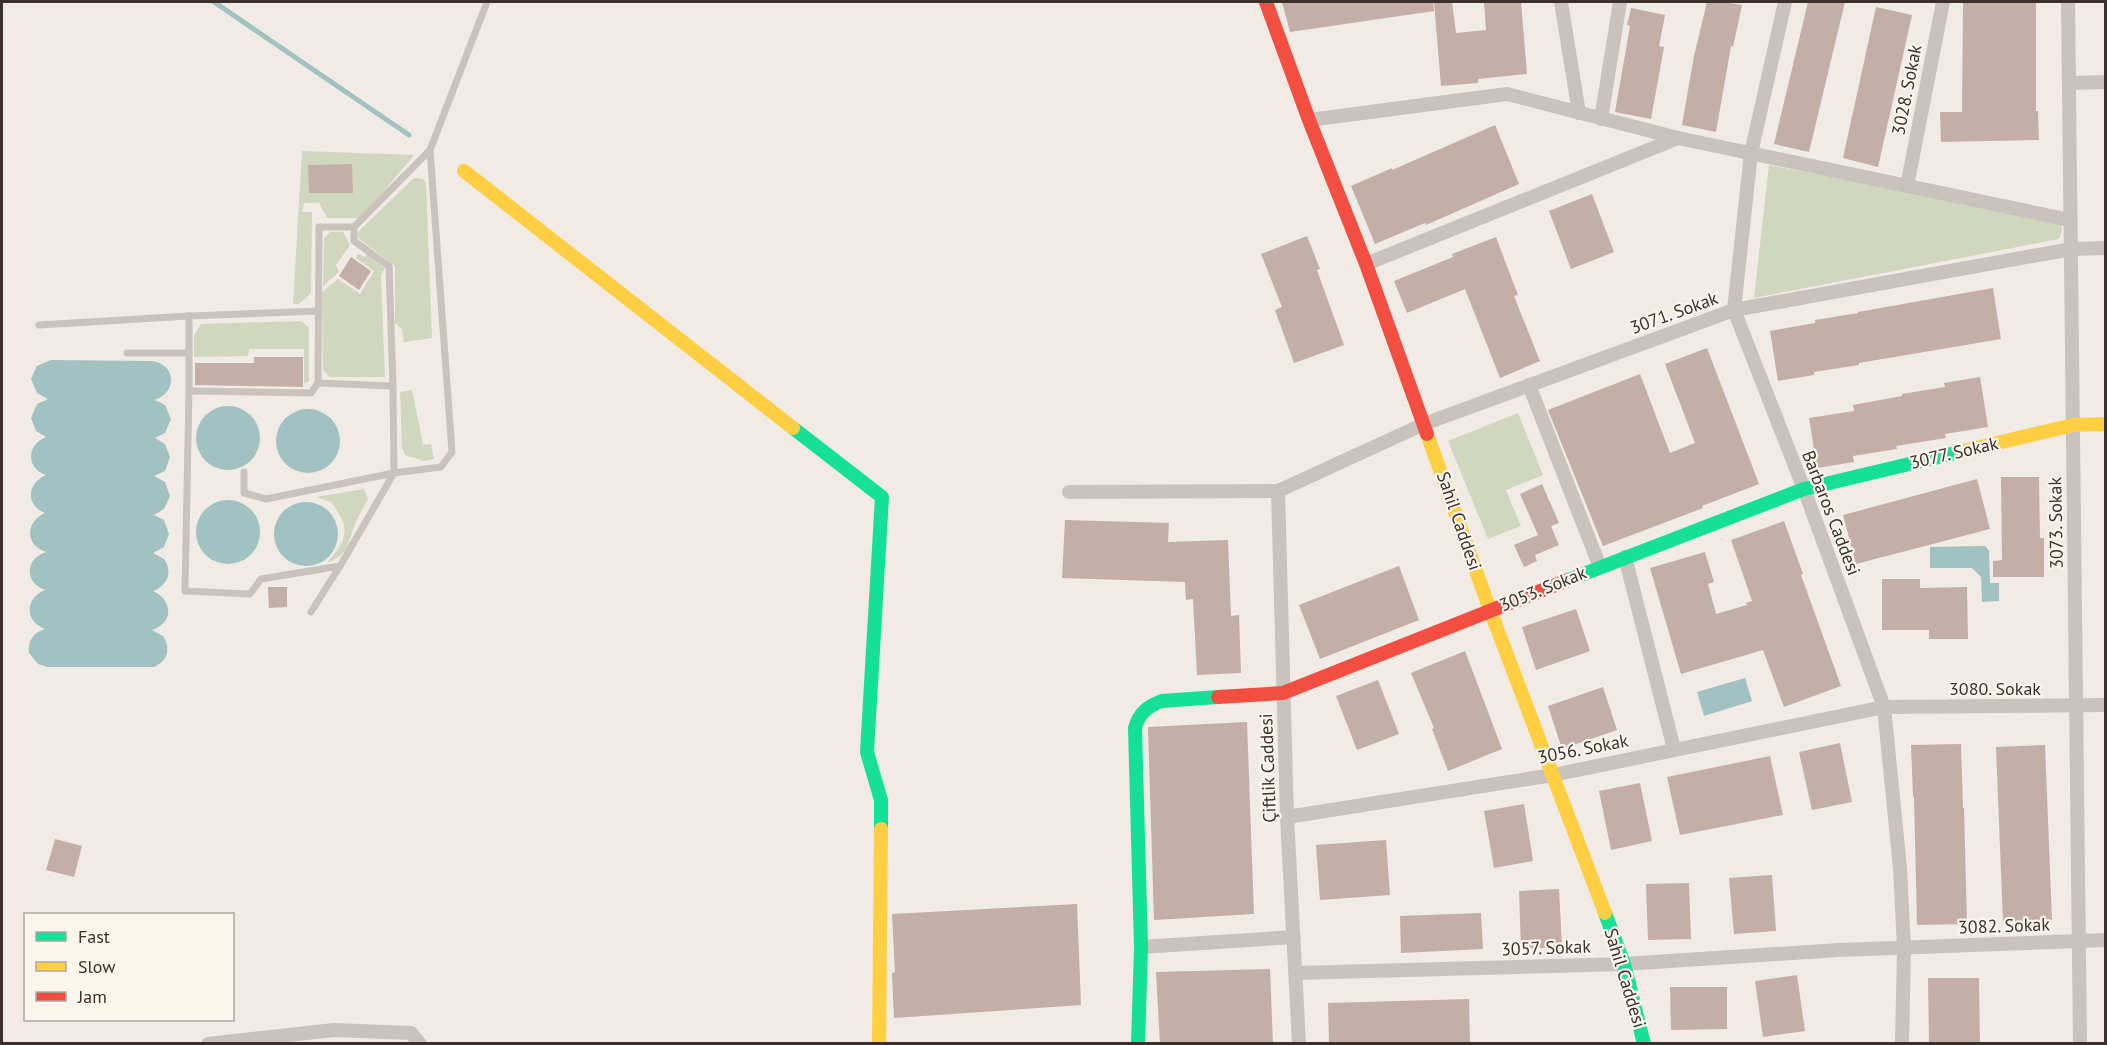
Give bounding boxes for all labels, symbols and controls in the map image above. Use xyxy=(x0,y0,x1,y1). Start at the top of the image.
street label: 3028. Sokak xyxy=(1886,42,1927,137)
street label: 3071. Sokak xyxy=(1627,286,1721,339)
street label: 3077. Sokak xyxy=(1907,431,2001,474)
street label: Barbaros Caddesi xyxy=(1797,447,1866,579)
street label: Sahil Caddesi xyxy=(1432,468,1487,573)
street label: 3073. Sokak xyxy=(2043,477,2068,569)
street label: 3053. Sokak xyxy=(1496,561,1590,616)
street label: 3080. Sokak xyxy=(1949,677,2041,700)
street label: Çiftlik Caddesi xyxy=(1254,713,1281,823)
street label: 3056. Sokak xyxy=(1536,728,1631,769)
street label: 3082. Sokak xyxy=(1958,912,2051,939)
legend xyxy=(24,913,234,1021)
text: Fast xyxy=(78,925,110,948)
street label: Sahil Caddesi xyxy=(1599,925,1652,1030)
street label: 3057. Sokak xyxy=(1501,934,1592,961)
text: Slow xyxy=(78,955,116,978)
text: Jam xyxy=(77,985,107,1008)

